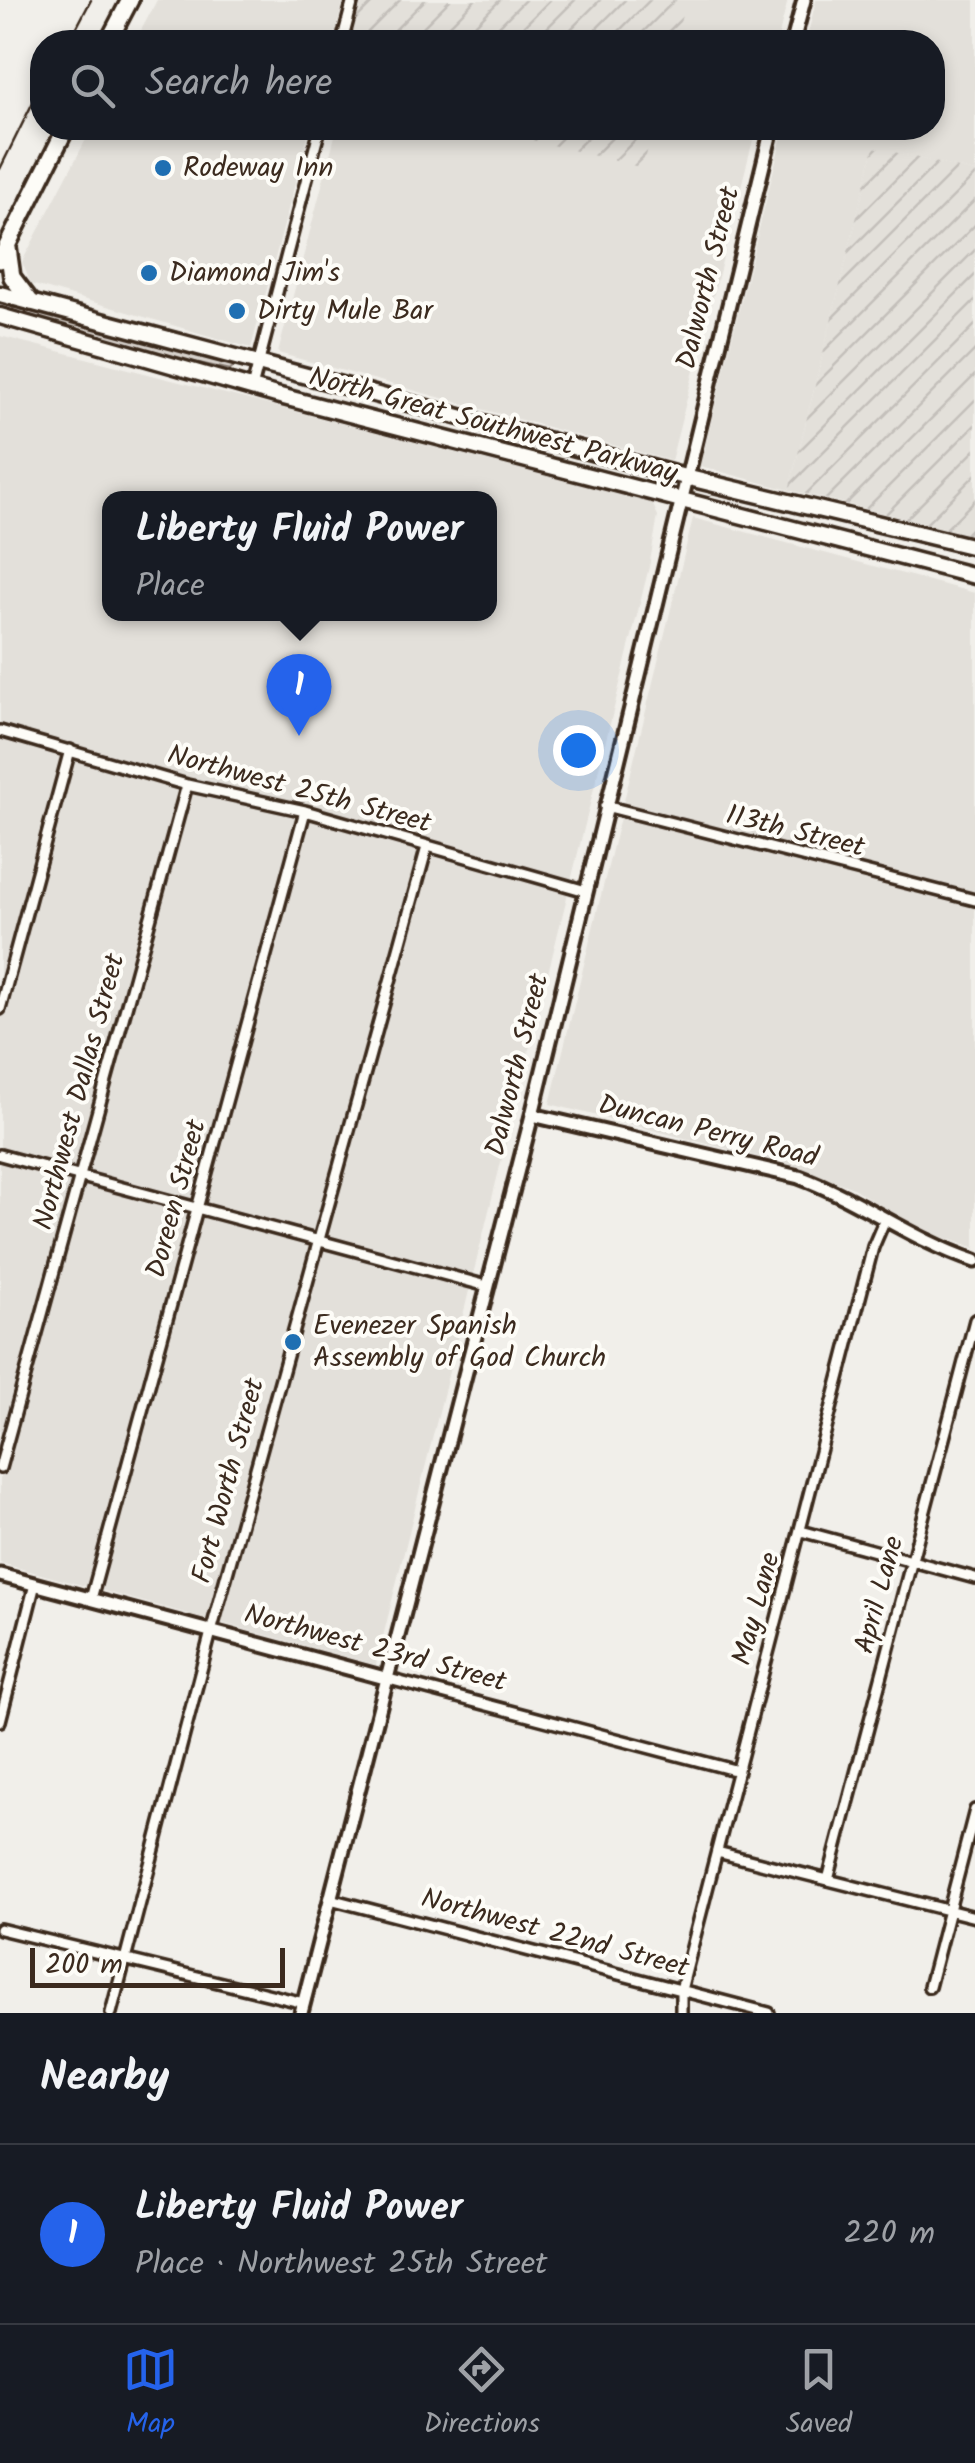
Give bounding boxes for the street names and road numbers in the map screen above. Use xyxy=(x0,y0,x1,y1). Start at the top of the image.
street label: Dalworth Street xyxy=(665,181,754,374)
street label: North Great Southwest Parkway xyxy=(303,355,683,497)
street label: Northwest 25th Street xyxy=(162,733,437,847)
street label: 113th Street xyxy=(721,793,870,871)
street label: Northwest Dallas Street xyxy=(21,948,139,1235)
street label: Dalworth Street xyxy=(474,968,563,1161)
street label: Duncan Perry Road xyxy=(593,1083,824,1181)
street label: Doreen Street xyxy=(134,1114,220,1283)
street label: Fort Worth Street xyxy=(180,1372,278,1589)
street label: April Lane xyxy=(843,1531,917,1659)
street label: May Lane xyxy=(720,1547,794,1671)
street label: Northwest 23rd Street xyxy=(239,1592,512,1706)
street label: Northwest 22nd Street xyxy=(416,1877,695,1992)

